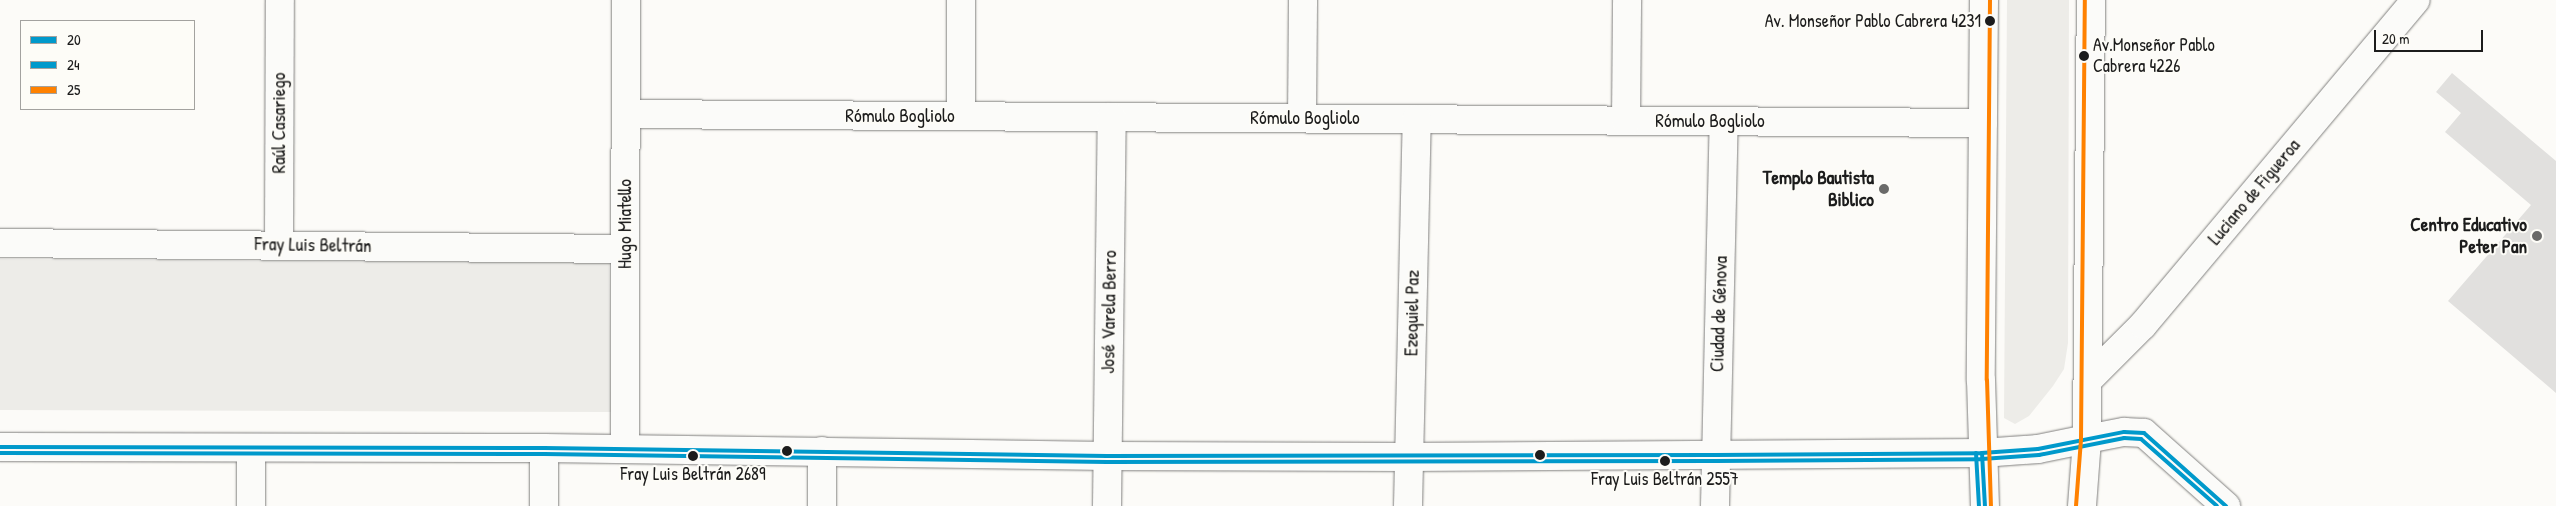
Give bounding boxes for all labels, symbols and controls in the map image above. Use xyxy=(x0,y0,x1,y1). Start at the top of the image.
place label: Av. Monseñor Pablo Cabrera 4231 xyxy=(1765,10,1981,32)
marker: Av. Monseñor Pablo Cabrera 4231 xyxy=(1985,16,1995,26)
legend xyxy=(20,20,195,110)
scale bar xyxy=(2376,20,2485,52)
text: 20 m xyxy=(2382,28,2409,49)
text: 20 xyxy=(67,29,81,50)
place label: Av.Monseñor Pablo Cabrera 4226 xyxy=(2093,35,2215,78)
marker: Av.Monseñor Pablo Cabrera 4226 xyxy=(2079,51,2089,61)
text: 24 xyxy=(67,54,80,75)
street label: Raúl Casariego xyxy=(268,73,290,173)
text: 25 xyxy=(67,79,80,100)
street label: Rómulo Bogliolo xyxy=(845,105,955,127)
street label: Rómulo Bogliolo xyxy=(1250,107,1360,129)
street label: Rómulo Bogliolo xyxy=(1655,110,1765,132)
street label: Luciano de Figueroa xyxy=(2203,134,2305,250)
place label: Templo Bautista Biblico xyxy=(1763,167,1874,211)
street label: Hugo Miatello xyxy=(614,179,636,269)
marker: Templo Bautista Biblico xyxy=(1878,183,1890,195)
place label: Centro Educativo Peter Pan xyxy=(2410,214,2527,258)
marker: Centro Educativo Peter Pan xyxy=(2531,230,2543,242)
street label: Fray Luis Beltrán xyxy=(254,233,372,257)
street label: José Varela Berro xyxy=(1097,250,1121,374)
street label: Ciudad de Génova xyxy=(1706,256,1732,372)
street label: Ezequiel Paz xyxy=(1400,270,1424,356)
unlabelled marker xyxy=(782,446,792,456)
unlabelled marker xyxy=(1535,450,1545,460)
marker: Fray Luis Beltrán 2689 xyxy=(688,451,698,461)
marker: Fray Luis Beltrán 2557 xyxy=(1660,456,1670,466)
place label: Fray Luis Beltrán 2689 xyxy=(620,463,766,485)
place label: Fray Luis Beltrán 2557 xyxy=(1591,468,1739,490)

